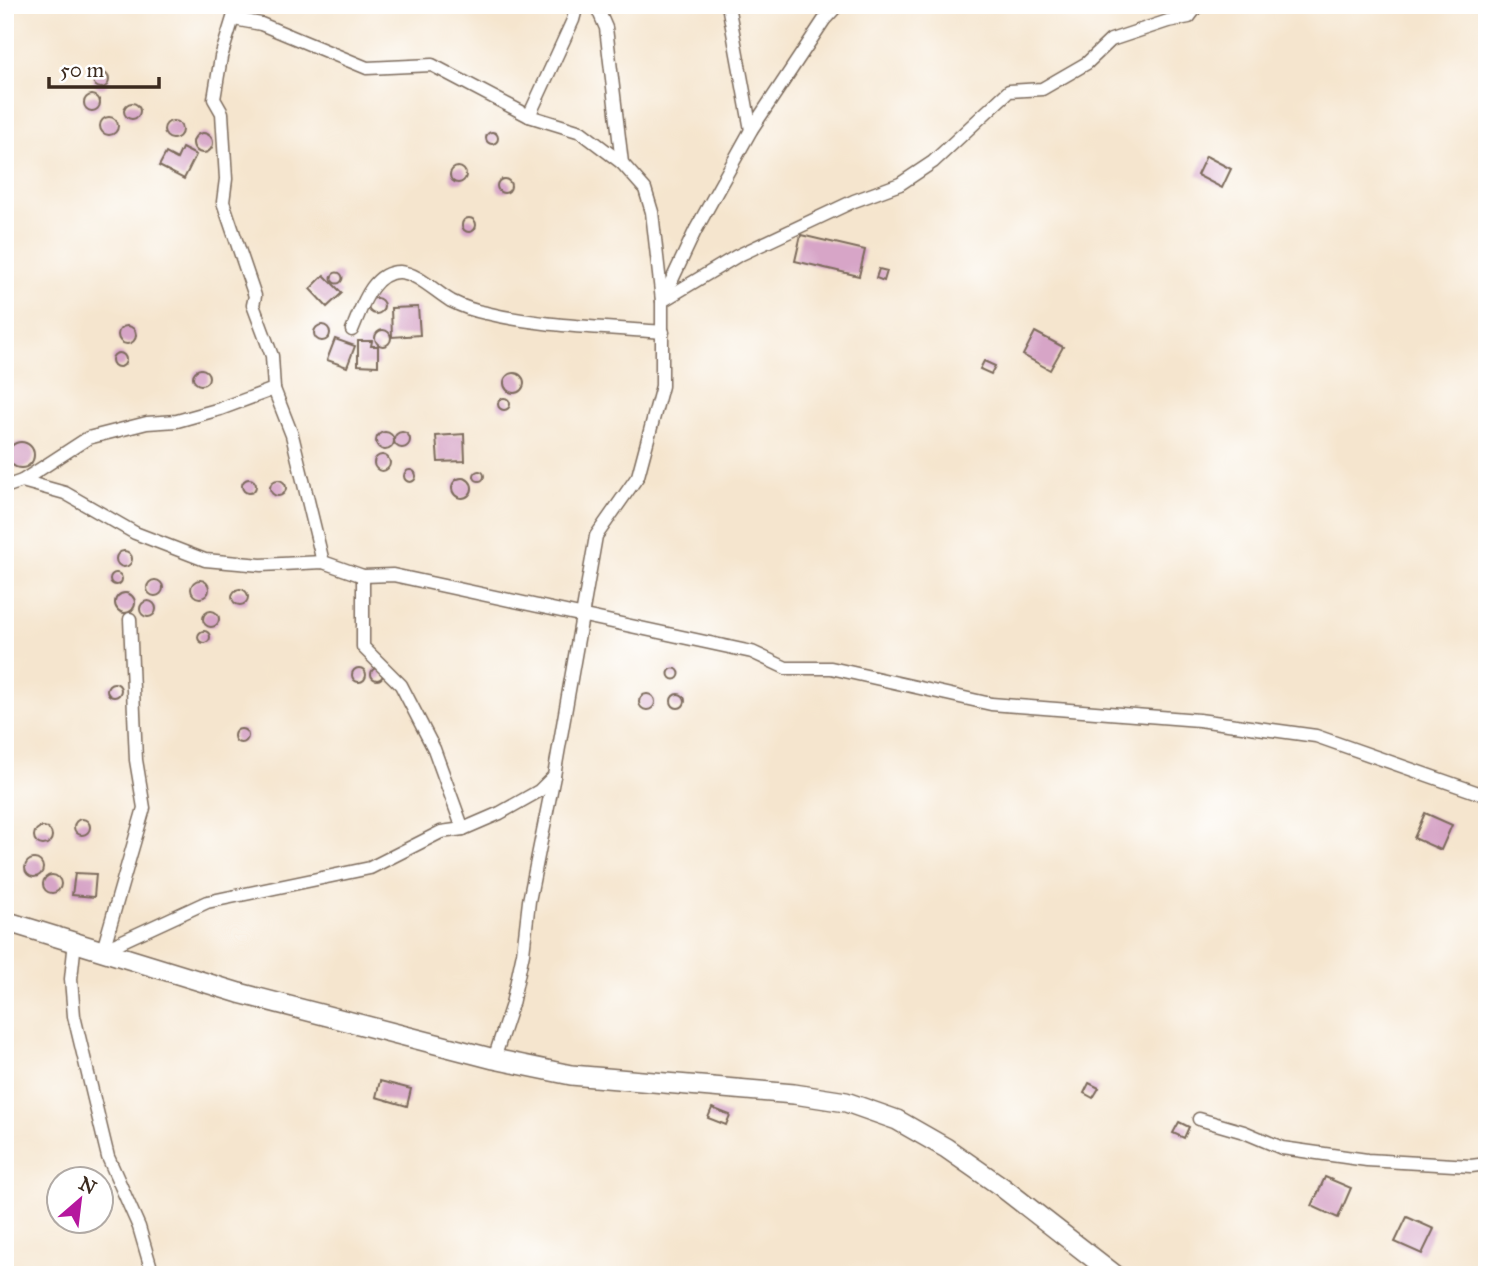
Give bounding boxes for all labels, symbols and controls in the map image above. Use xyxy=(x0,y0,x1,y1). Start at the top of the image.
scale bar xyxy=(49,46,159,90)
text: 50 m xyxy=(60,57,105,83)
north arrow xyxy=(46,1164,116,1234)
text: N xyxy=(75,1171,100,1199)

